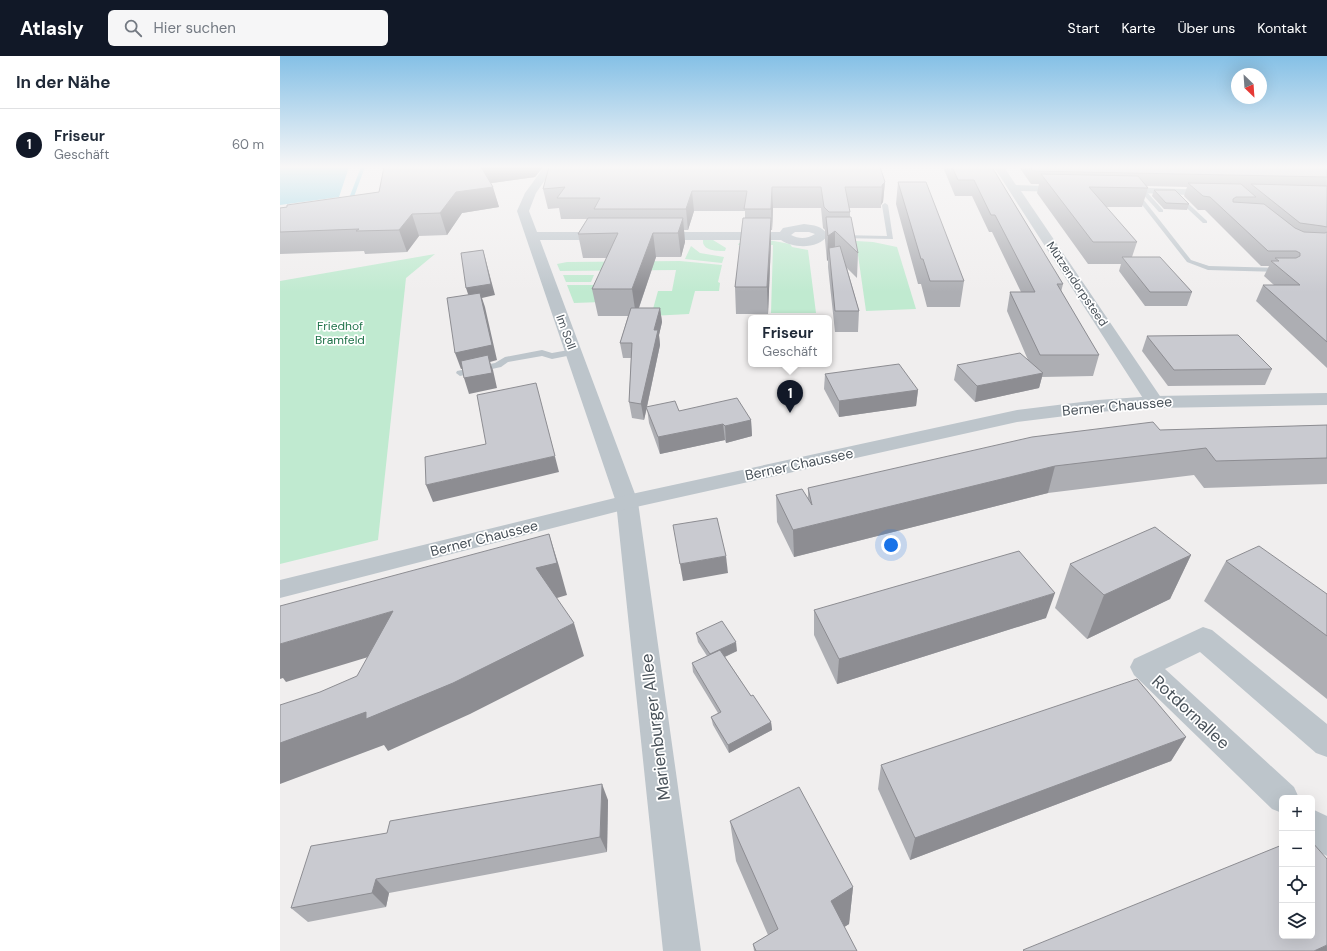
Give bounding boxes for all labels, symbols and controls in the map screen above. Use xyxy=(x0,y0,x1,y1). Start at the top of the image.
search box xyxy=(108,10,388,46)
text: Atlasly xyxy=(20,16,84,41)
icon: search xyxy=(122,17,144,39)
text: Hier suchen xyxy=(154,18,236,38)
text: Start xyxy=(1068,19,1099,37)
text: Karte xyxy=(1121,19,1155,37)
text: Über uns xyxy=(1177,19,1235,37)
text: Kontakt xyxy=(1257,19,1307,37)
north arrow xyxy=(1231,68,1267,104)
text: In der Nähe xyxy=(16,71,111,93)
text: Friseur xyxy=(54,126,105,146)
text: 1 xyxy=(27,136,31,153)
text: 60 m xyxy=(232,136,264,153)
text: Geschäft xyxy=(54,146,109,163)
street label: Mützendorpsteed xyxy=(1043,239,1111,329)
street label: Im Soll xyxy=(552,312,580,352)
popup xyxy=(748,315,832,367)
park label: Friedhof Bramfeld xyxy=(315,318,365,348)
text: Friseur xyxy=(762,323,813,343)
text: Geschäft xyxy=(762,343,818,360)
pin: 1 xyxy=(777,380,803,413)
street label: Berner Chaussee xyxy=(1061,392,1173,420)
street label: Berner Chaussee xyxy=(743,444,855,484)
street label: Berner Chaussee xyxy=(428,516,540,560)
your location xyxy=(881,535,901,555)
street label: Marienburger Allee xyxy=(635,652,675,802)
street label: Rotdornallee xyxy=(1147,670,1235,754)
map controls xyxy=(1279,795,1315,939)
button: + xyxy=(1279,795,1315,831)
button: − xyxy=(1279,831,1315,867)
button: locate xyxy=(1279,867,1315,903)
button: layers xyxy=(1279,903,1315,939)

